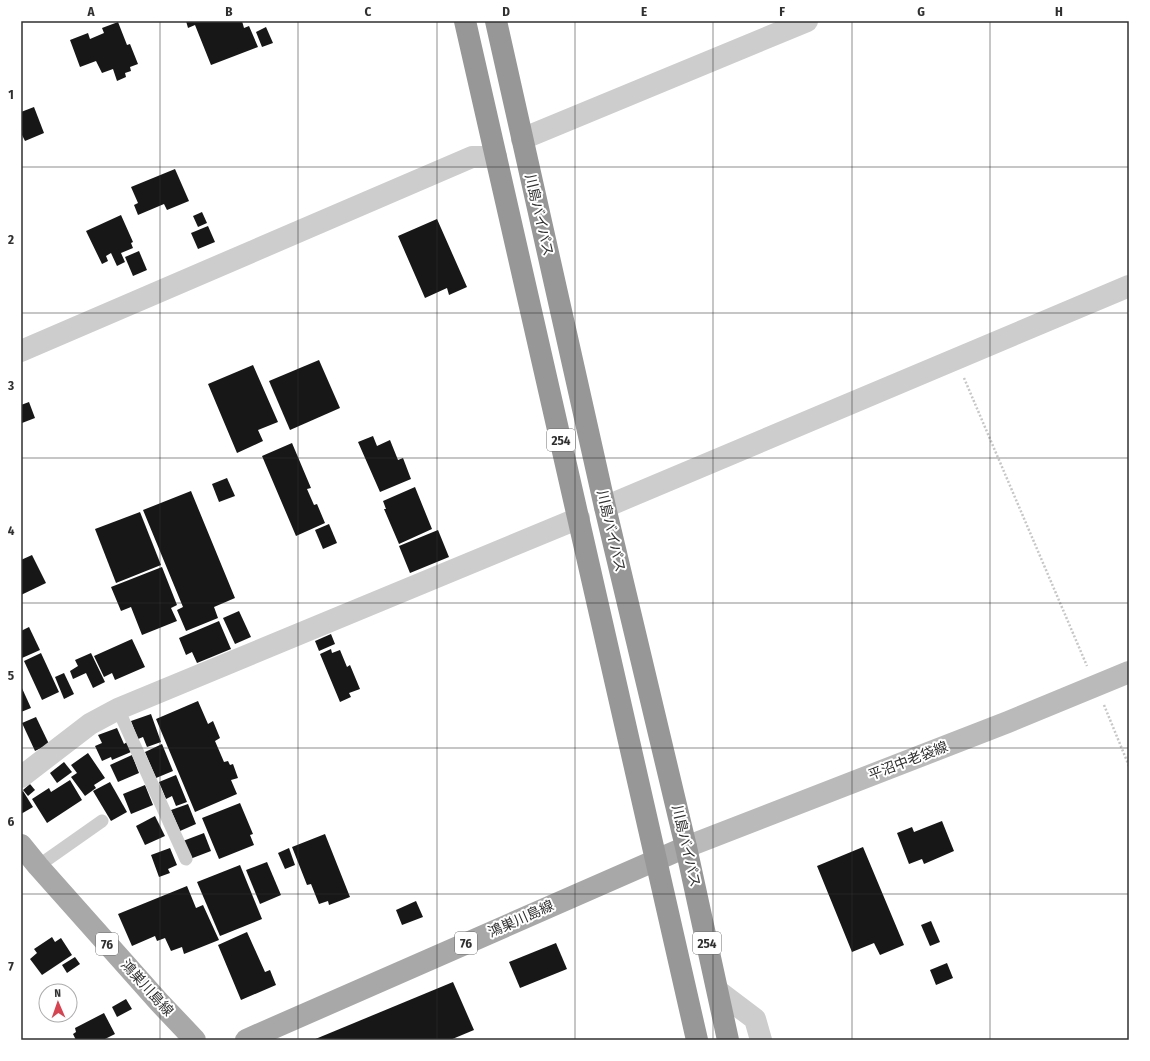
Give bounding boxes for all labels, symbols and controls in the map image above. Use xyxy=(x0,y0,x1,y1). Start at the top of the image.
text: A xyxy=(86,4,95,19)
text: B xyxy=(225,4,233,19)
text: C xyxy=(365,4,372,19)
text: D xyxy=(502,4,510,19)
text: E xyxy=(641,4,647,19)
text: F xyxy=(779,4,785,19)
text: G xyxy=(917,4,925,19)
text: H xyxy=(1055,4,1063,19)
text: 1 xyxy=(8,87,14,102)
street label: 川島バイパス xyxy=(521,172,557,258)
text: 2 xyxy=(7,232,14,247)
text: 3 xyxy=(7,378,14,393)
road number: 254 xyxy=(547,429,575,451)
street label: 川島バイパス xyxy=(593,488,629,574)
text: 4 xyxy=(8,523,15,538)
text: 5 xyxy=(8,668,14,683)
street label: 平沼中老袋線 xyxy=(866,738,950,784)
street label: 川島バイパス xyxy=(668,803,704,889)
text: 6 xyxy=(8,814,15,829)
street label: 鴻巣川島線 xyxy=(486,897,556,941)
road number: 76 xyxy=(455,932,477,954)
road number: 254 xyxy=(693,932,721,954)
road number: 76 xyxy=(96,933,118,955)
street label: 鴻巣川島線 xyxy=(117,956,177,1020)
text: 7 xyxy=(8,959,14,974)
north arrow xyxy=(38,983,78,1023)
text: N xyxy=(54,987,61,1000)

